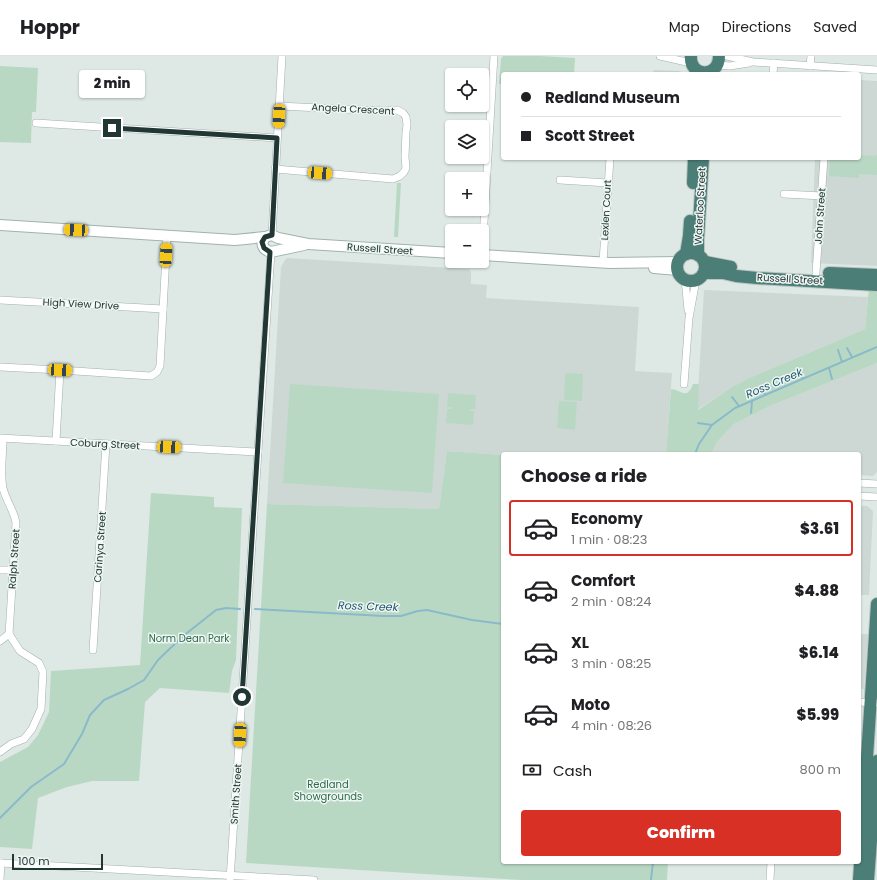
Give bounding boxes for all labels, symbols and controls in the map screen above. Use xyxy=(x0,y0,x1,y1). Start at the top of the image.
text: Hoppr xyxy=(20,14,80,41)
text: Map xyxy=(669,17,700,37)
text: Directions xyxy=(722,17,791,37)
text: Saved xyxy=(813,17,857,37)
map controls xyxy=(445,68,489,268)
button: locate xyxy=(445,68,489,112)
callout: 2 min xyxy=(79,70,145,98)
text: 2 min xyxy=(94,74,130,93)
text: Redland Museum xyxy=(545,87,680,108)
street label: Angela Crescent xyxy=(311,99,395,119)
car xyxy=(272,104,286,128)
route end xyxy=(103,119,121,137)
button: layers xyxy=(445,120,489,164)
text: Scott Street xyxy=(545,125,635,146)
car xyxy=(308,166,332,180)
street label: Waterloo Street xyxy=(690,167,710,245)
button: + xyxy=(445,172,489,216)
street label: Lexlen Court xyxy=(597,179,615,241)
street label: John Street xyxy=(811,187,829,245)
car xyxy=(64,223,88,237)
button: − xyxy=(445,224,489,268)
street label: Russell Street xyxy=(347,239,414,259)
car xyxy=(159,243,173,267)
street label: Russell Street xyxy=(757,270,824,288)
street label: High View Drive xyxy=(42,295,120,313)
car xyxy=(48,363,72,377)
water label: Ross Creek xyxy=(743,363,806,402)
street label: Coburg Street xyxy=(70,435,141,453)
car xyxy=(157,440,181,454)
text: Choose a ride xyxy=(521,463,647,488)
text: Economy xyxy=(571,508,643,529)
icon: car xyxy=(523,510,559,546)
street label: Carinya Street xyxy=(90,511,110,583)
text: $3.61 xyxy=(800,518,839,539)
street label: Ralph Street xyxy=(4,528,24,590)
text: 1 min · 08:23 xyxy=(571,530,648,549)
text: Comfort xyxy=(571,570,635,591)
icon: car xyxy=(523,572,559,608)
text: $4.88 xyxy=(795,580,839,601)
text: 2 min · 08:24 xyxy=(571,592,651,611)
water label: Ross Creek xyxy=(338,597,400,615)
park label: Norm Dean Park xyxy=(149,631,230,646)
text: XL xyxy=(571,632,589,653)
icon: car xyxy=(523,634,559,670)
text: $6.14 xyxy=(799,642,839,663)
text: 3 min · 08:25 xyxy=(571,654,652,673)
route start xyxy=(233,688,251,706)
text: Moto xyxy=(571,694,610,715)
icon: car xyxy=(523,696,559,732)
text: $5.99 xyxy=(797,704,839,725)
text: 4 min · 08:26 xyxy=(571,716,652,735)
car xyxy=(233,723,247,747)
icon: cash xyxy=(521,759,543,781)
text: Cash xyxy=(553,760,592,781)
text: 800 m xyxy=(800,760,841,779)
street label: Smith Street xyxy=(226,763,246,825)
park label: Redland Showgrounds xyxy=(294,777,362,804)
button: Confirm xyxy=(521,810,841,856)
scale bar xyxy=(12,852,103,871)
text: 100 m xyxy=(18,853,50,869)

